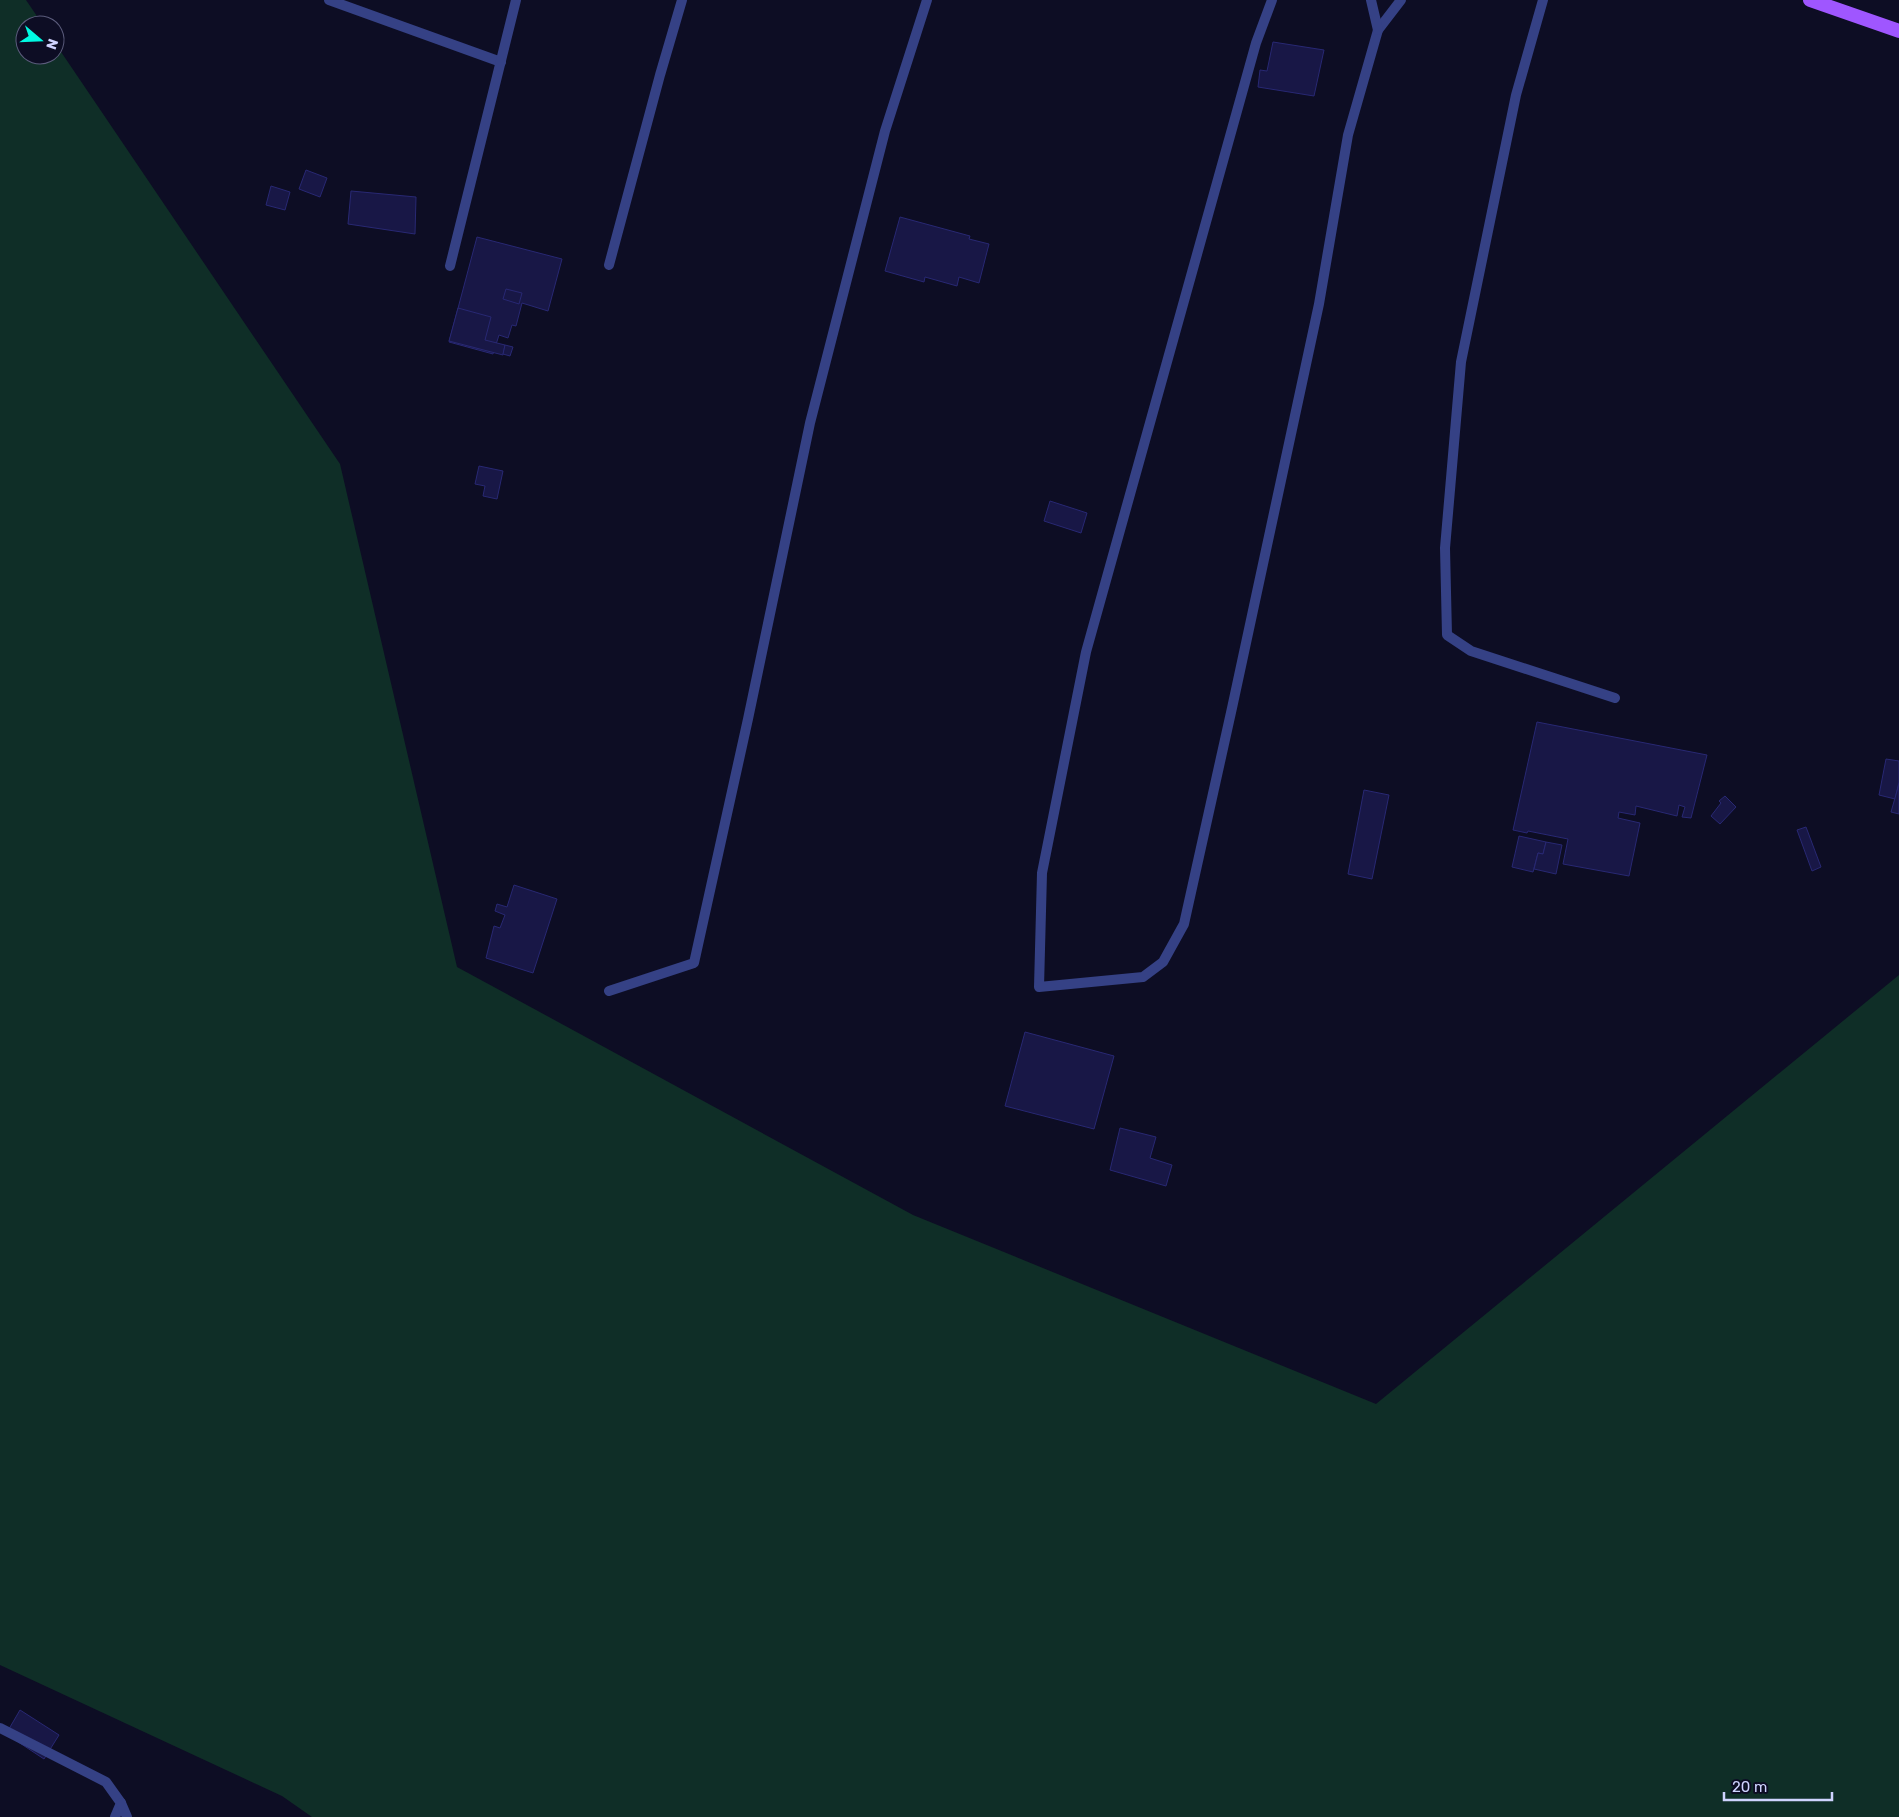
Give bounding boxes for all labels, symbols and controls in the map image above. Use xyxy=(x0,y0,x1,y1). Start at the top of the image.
north arrow xyxy=(15,15,65,65)
text: N xyxy=(42,37,61,52)
scale bar xyxy=(1724,1770,1832,1802)
text: 20 m xyxy=(1732,1778,1767,1796)

